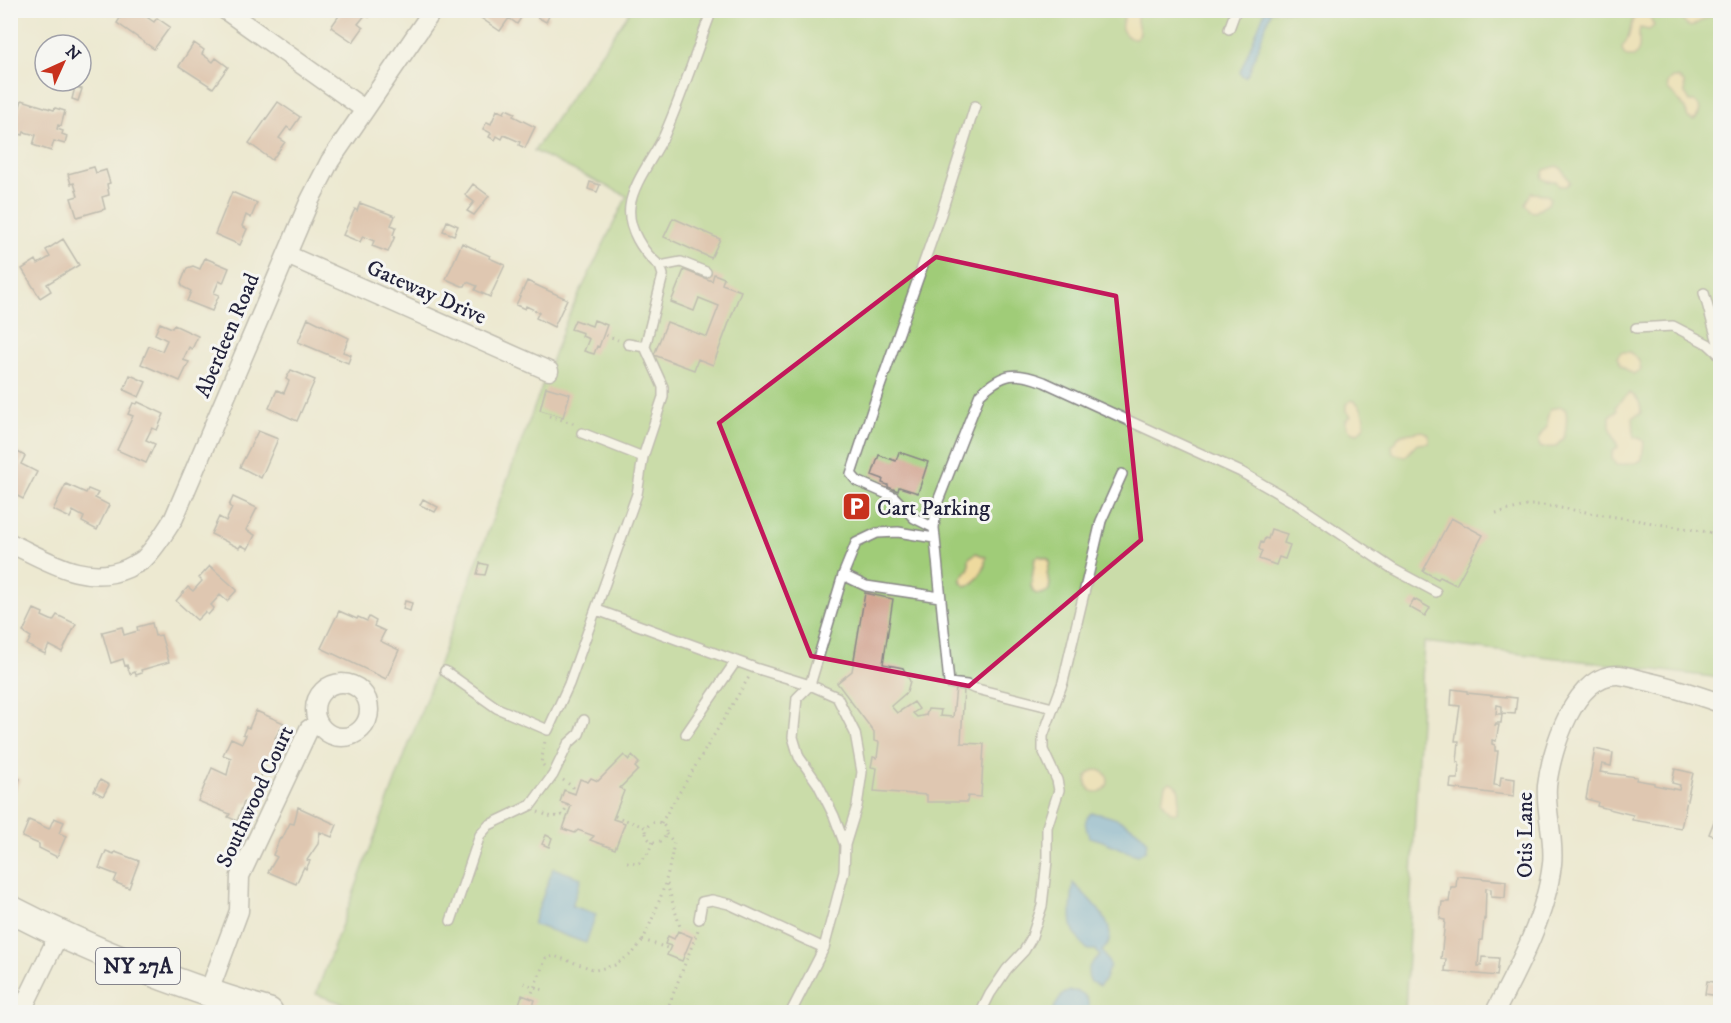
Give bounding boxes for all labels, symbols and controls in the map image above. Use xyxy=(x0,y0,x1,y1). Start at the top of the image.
north arrow xyxy=(33,33,93,93)
text: N xyxy=(61,41,85,65)
street label: Gateway Drive xyxy=(362,254,490,331)
street label: Aberdeen Road xyxy=(189,269,266,402)
parking icon: Cart Parking xyxy=(840,491,872,523)
place label: Cart Parking xyxy=(877,495,990,522)
street label: Southwood Court xyxy=(211,721,300,872)
street label: Otis Lane xyxy=(1512,792,1539,878)
road number: NY 27A xyxy=(96,948,180,984)

